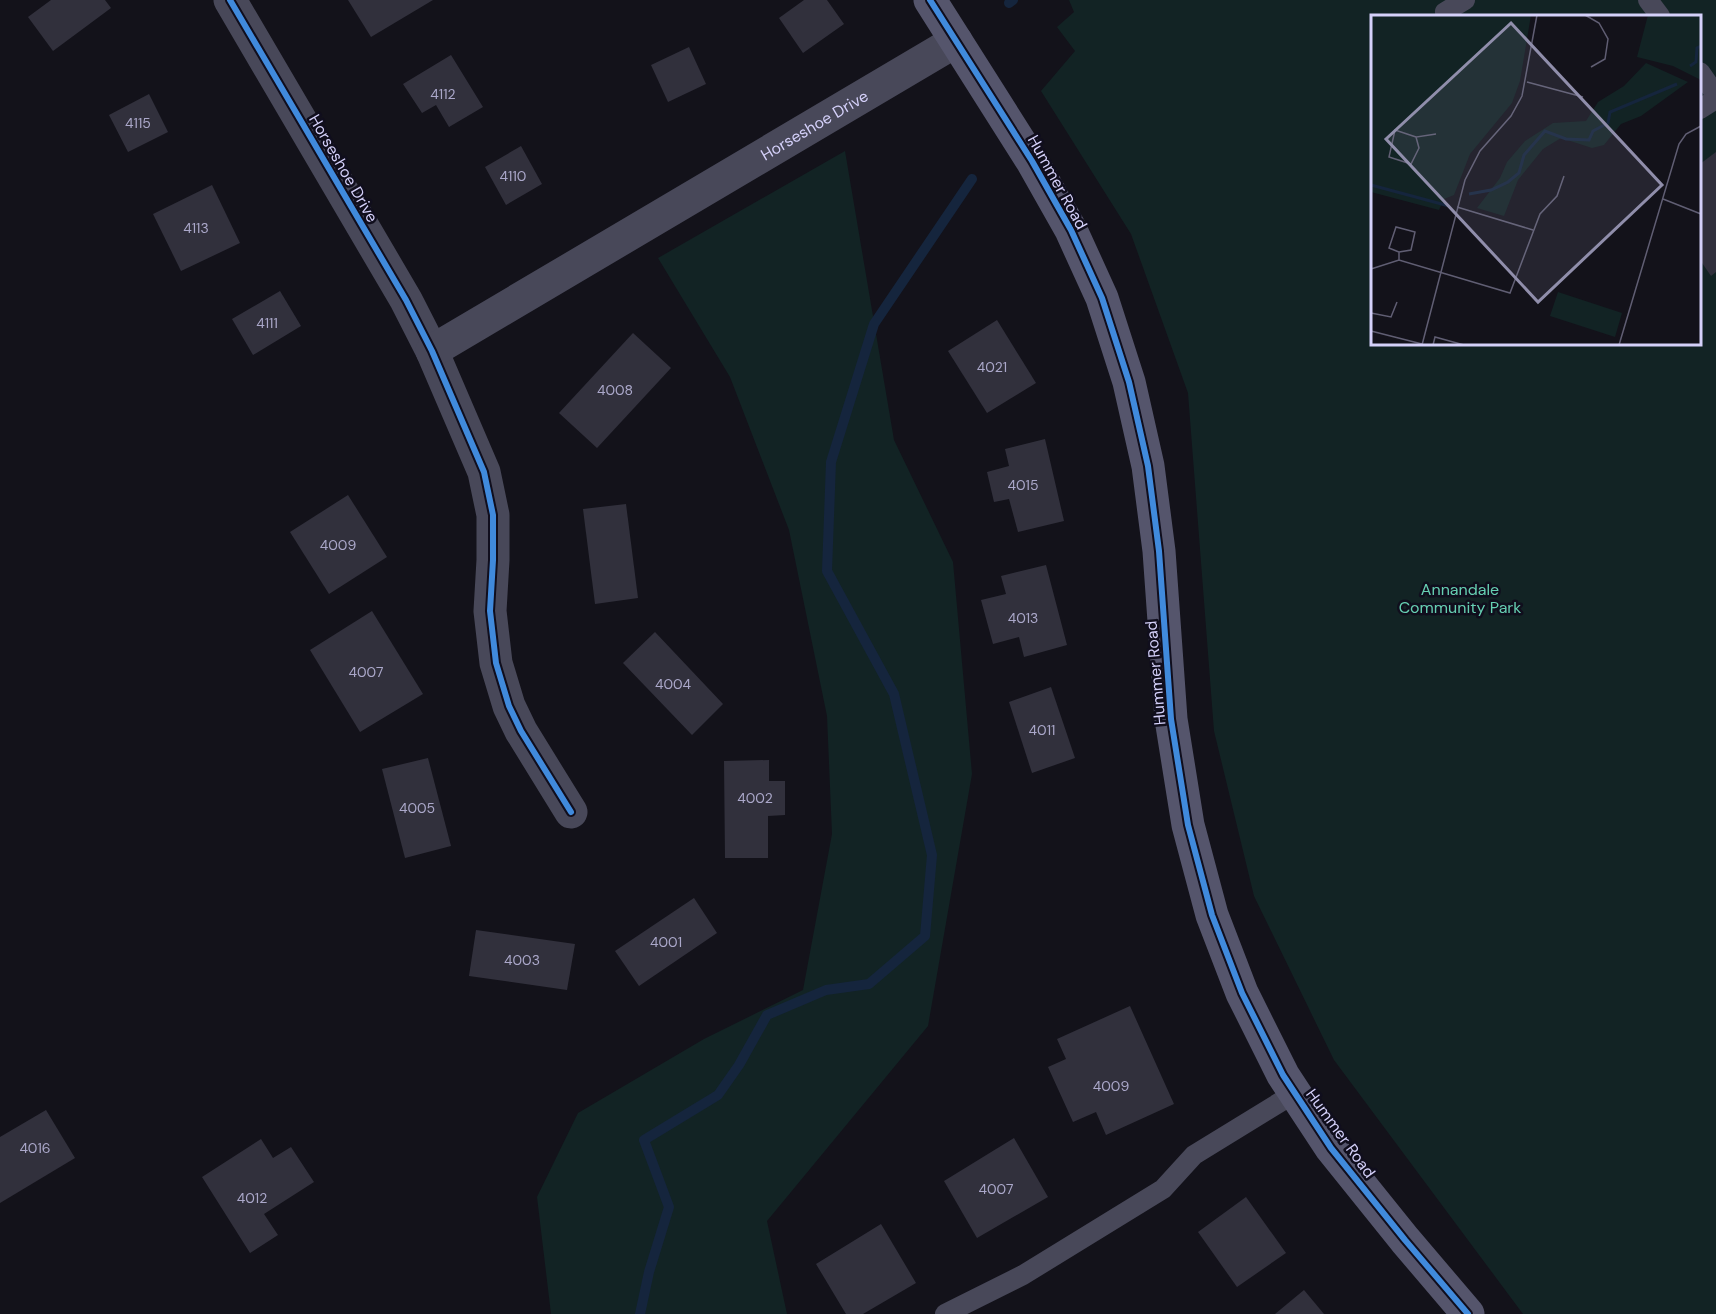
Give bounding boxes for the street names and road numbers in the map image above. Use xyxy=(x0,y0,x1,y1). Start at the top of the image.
street label: Horseshoe Drive xyxy=(757,85,872,165)
street label: Horseshoe Drive xyxy=(304,110,383,226)
street label: Hummer Road xyxy=(1023,131,1092,233)
street label: Hummer Road xyxy=(1140,620,1171,726)
street label: Hummer Road xyxy=(1301,1085,1380,1182)

